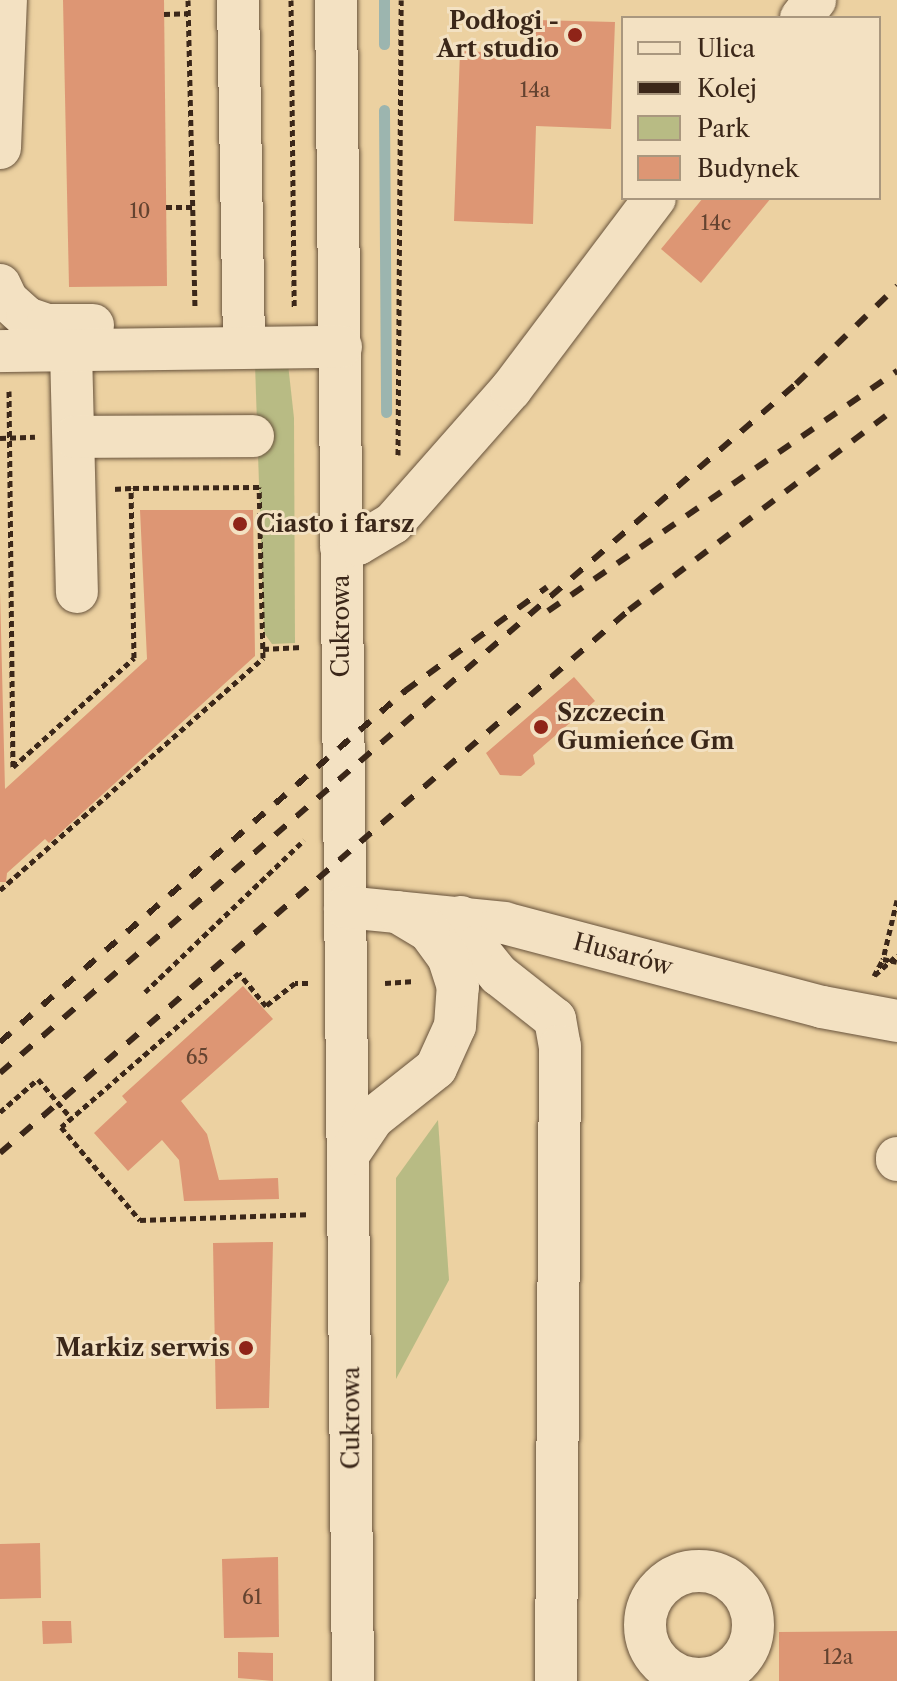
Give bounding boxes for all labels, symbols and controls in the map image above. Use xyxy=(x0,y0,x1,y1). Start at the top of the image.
place label: Podłogi - Art studio xyxy=(437,7,559,63)
legend xyxy=(621,16,881,200)
marker: Podłogi - Art studio xyxy=(566,26,584,44)
text: Ulica xyxy=(697,34,755,63)
text: Kolej xyxy=(697,74,757,103)
house number: 14a xyxy=(520,78,550,102)
text: Park xyxy=(697,114,749,143)
text: Budynek xyxy=(697,154,799,183)
house number: 10 xyxy=(129,199,151,223)
house number: 14c xyxy=(701,211,731,235)
place label: Ciasto i farsz xyxy=(256,510,415,538)
marker: Ciasto i farsz xyxy=(231,515,249,533)
street label: Cukrowa xyxy=(327,575,355,677)
place label: Szczecin Gumieńce Gm xyxy=(557,699,734,755)
marker: Szczecin Gumieńce Gm xyxy=(532,718,550,736)
street label: Husarów xyxy=(570,927,676,981)
house number: 65 xyxy=(186,1045,208,1069)
place label: Markiz serwis xyxy=(56,1334,230,1362)
marker: Markiz serwis xyxy=(237,1339,255,1357)
street label: Cukrowa xyxy=(337,1367,365,1469)
house number: 61 xyxy=(242,1585,262,1609)
house number: 12a xyxy=(823,1645,853,1669)

